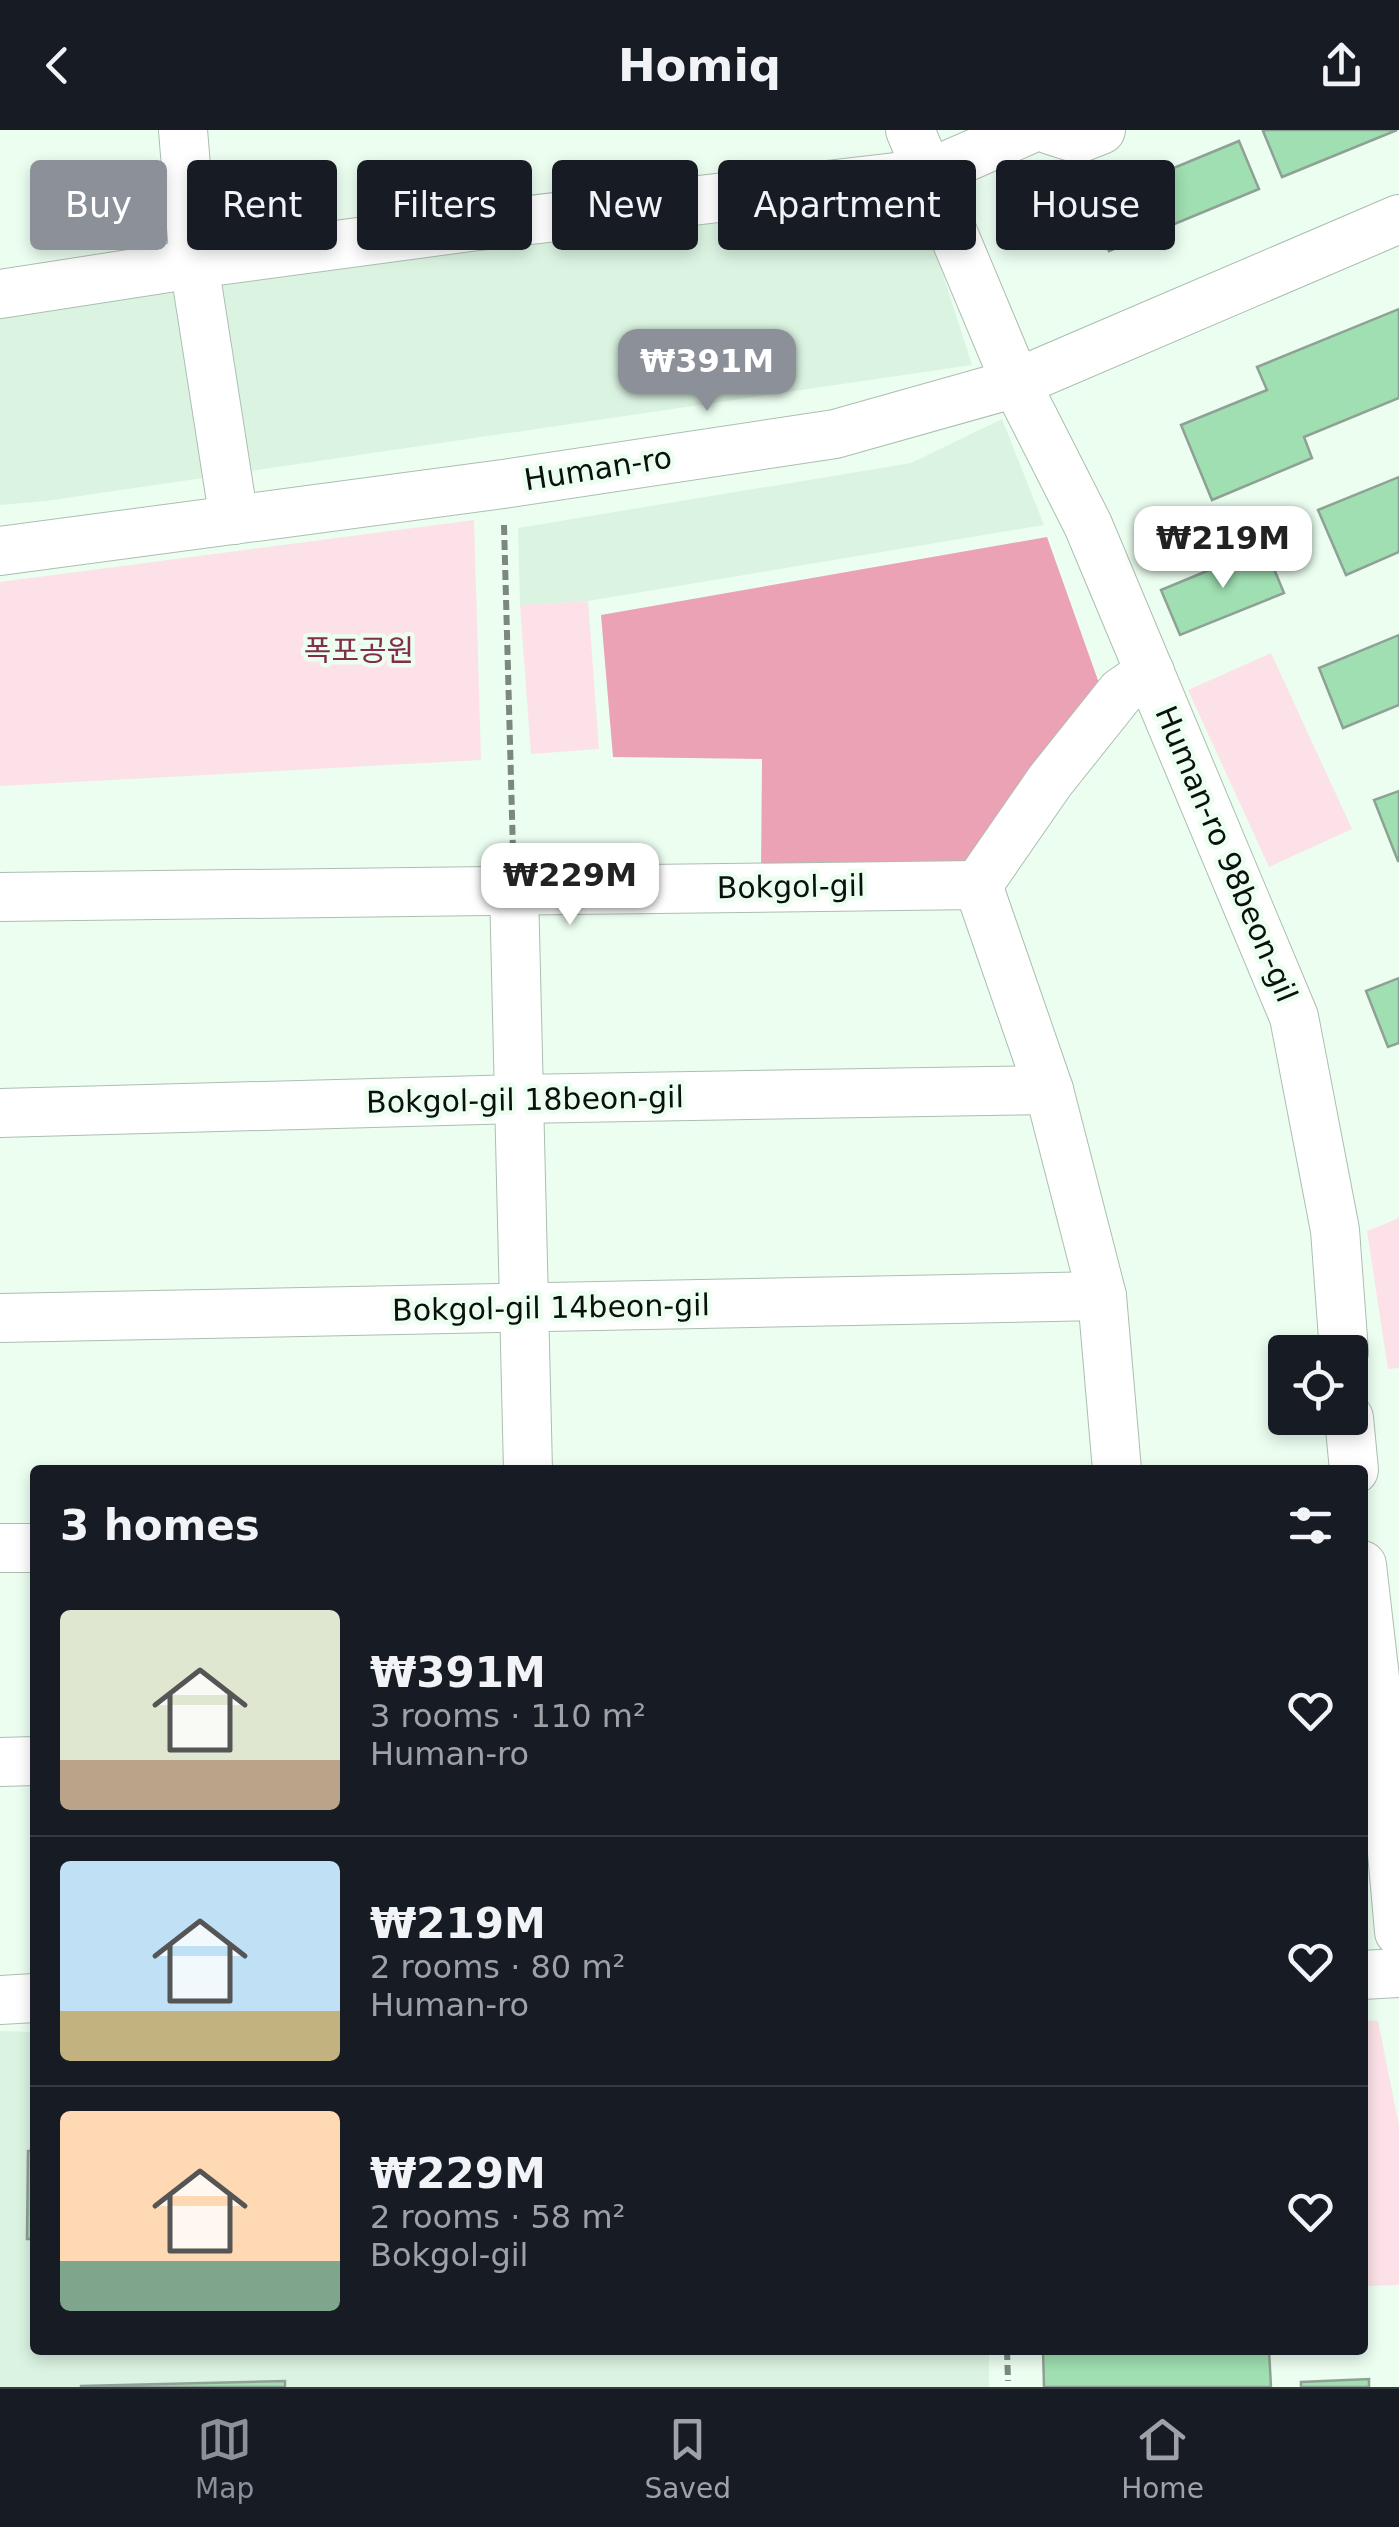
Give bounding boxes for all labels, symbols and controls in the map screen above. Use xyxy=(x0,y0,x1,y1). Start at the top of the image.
icon: back xyxy=(30,38,85,93)
icon: share xyxy=(1314,38,1369,93)
text: Homiq xyxy=(618,39,781,92)
chip: Buy xyxy=(30,160,167,250)
chip: Rent xyxy=(187,160,337,250)
chip: Filters xyxy=(357,160,532,250)
chip: New xyxy=(552,160,698,250)
chip: Apartment xyxy=(718,160,976,250)
chip: House xyxy=(996,160,1175,250)
pin: ₩391M xyxy=(637,329,777,414)
text: ₩391M xyxy=(640,342,774,380)
street label: Human-ro xyxy=(522,440,674,497)
pin: ₩219M xyxy=(1153,506,1293,591)
text: ₩219M xyxy=(1156,519,1290,557)
park label: 폭포공원 xyxy=(304,633,414,668)
street label: Human-ro 98beon-gil xyxy=(1148,701,1305,1007)
pin: ₩229M xyxy=(500,843,640,928)
text: ₩229M xyxy=(503,856,637,894)
street label: Bokgol-gil xyxy=(716,868,866,905)
street label: Bokgol-gil 18beon-gil xyxy=(366,1079,684,1120)
street label: Bokgol-gil 14beon-gil xyxy=(392,1287,710,1328)
map controls xyxy=(1268,1335,1368,1435)
button: locate xyxy=(1268,1335,1368,1435)
icon: filters xyxy=(1283,1498,1338,1553)
text: 3 homes xyxy=(60,1501,260,1550)
text: ₩391M xyxy=(370,1648,546,1697)
icon: home xyxy=(140,1650,260,1770)
icon: heart xyxy=(1283,1683,1338,1738)
text: 3 rooms · 110 m² xyxy=(370,1697,646,1735)
text: Human-ro xyxy=(370,1735,529,1773)
text: ₩219M xyxy=(370,1899,546,1948)
icon: home xyxy=(140,1901,260,2021)
icon: heart xyxy=(1283,1934,1338,1989)
text: 2 rooms · 80 m² xyxy=(370,1948,625,1986)
text: Human-ro xyxy=(370,1986,529,2024)
text: ₩229M xyxy=(370,2149,546,2198)
icon: home xyxy=(140,2151,260,2271)
icon: heart xyxy=(1283,2184,1338,2239)
text: 2 rooms · 58 m² xyxy=(370,2198,625,2236)
text: Bokgol-gil xyxy=(370,2236,528,2274)
tab: Map xyxy=(195,2412,254,2505)
tab: Saved xyxy=(644,2412,731,2505)
tab: Home xyxy=(1121,2412,1204,2505)

